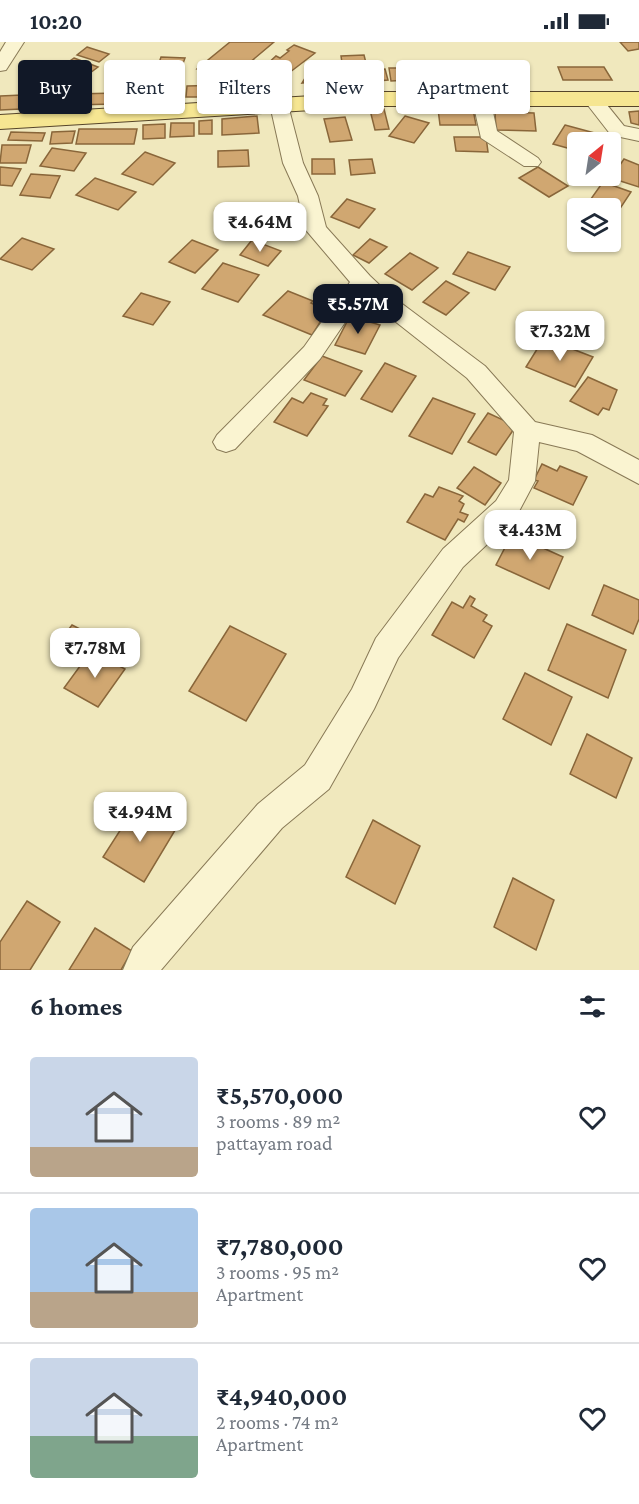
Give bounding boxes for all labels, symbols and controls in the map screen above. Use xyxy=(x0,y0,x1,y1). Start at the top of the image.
text: 10:20 xyxy=(30,9,82,34)
chip: Buy xyxy=(18,60,92,114)
chip: Rent xyxy=(104,60,185,114)
chip: Filters xyxy=(197,60,292,114)
chip: New xyxy=(304,60,384,114)
chip: Apartment xyxy=(396,60,530,114)
north arrow xyxy=(567,132,621,186)
map controls xyxy=(567,132,621,252)
button: layers xyxy=(567,198,621,252)
pin: ₹4.64M xyxy=(211,202,309,253)
text: ₹4.64M xyxy=(227,210,293,232)
pin: ₹5.57M xyxy=(309,284,407,335)
text: ₹5.57M xyxy=(327,292,389,314)
pin: ₹7.32M xyxy=(511,311,609,362)
text: ₹7.32M xyxy=(529,319,591,341)
pin: ₹4.43M xyxy=(481,510,579,561)
text: ₹4.43M xyxy=(498,518,562,540)
pin: ₹7.78M xyxy=(46,628,144,679)
text: ₹7.78M xyxy=(64,636,126,658)
pin: ₹4.94M xyxy=(91,792,189,843)
text: ₹4.94M xyxy=(108,800,172,822)
icon: filters xyxy=(576,990,609,1023)
text: 6 homes xyxy=(30,992,122,1021)
icon: home xyxy=(78,1081,150,1153)
text: ₹5,570,000 xyxy=(216,1081,343,1110)
icon: heart xyxy=(576,1101,609,1134)
text: 3 rooms · 89 m² xyxy=(216,1110,340,1132)
text: pattayam road xyxy=(216,1132,333,1154)
icon: home xyxy=(78,1232,150,1304)
text: ₹7,780,000 xyxy=(216,1232,344,1261)
icon: heart xyxy=(576,1252,609,1285)
text: 3 rooms · 95 m² xyxy=(216,1261,339,1283)
text: Apartment xyxy=(216,1283,303,1305)
icon: home xyxy=(78,1382,150,1454)
text: ₹4,940,000 xyxy=(216,1382,347,1411)
icon: heart xyxy=(576,1402,609,1435)
text: 2 rooms · 74 m² xyxy=(216,1411,338,1433)
text: Apartment xyxy=(216,1433,303,1455)

